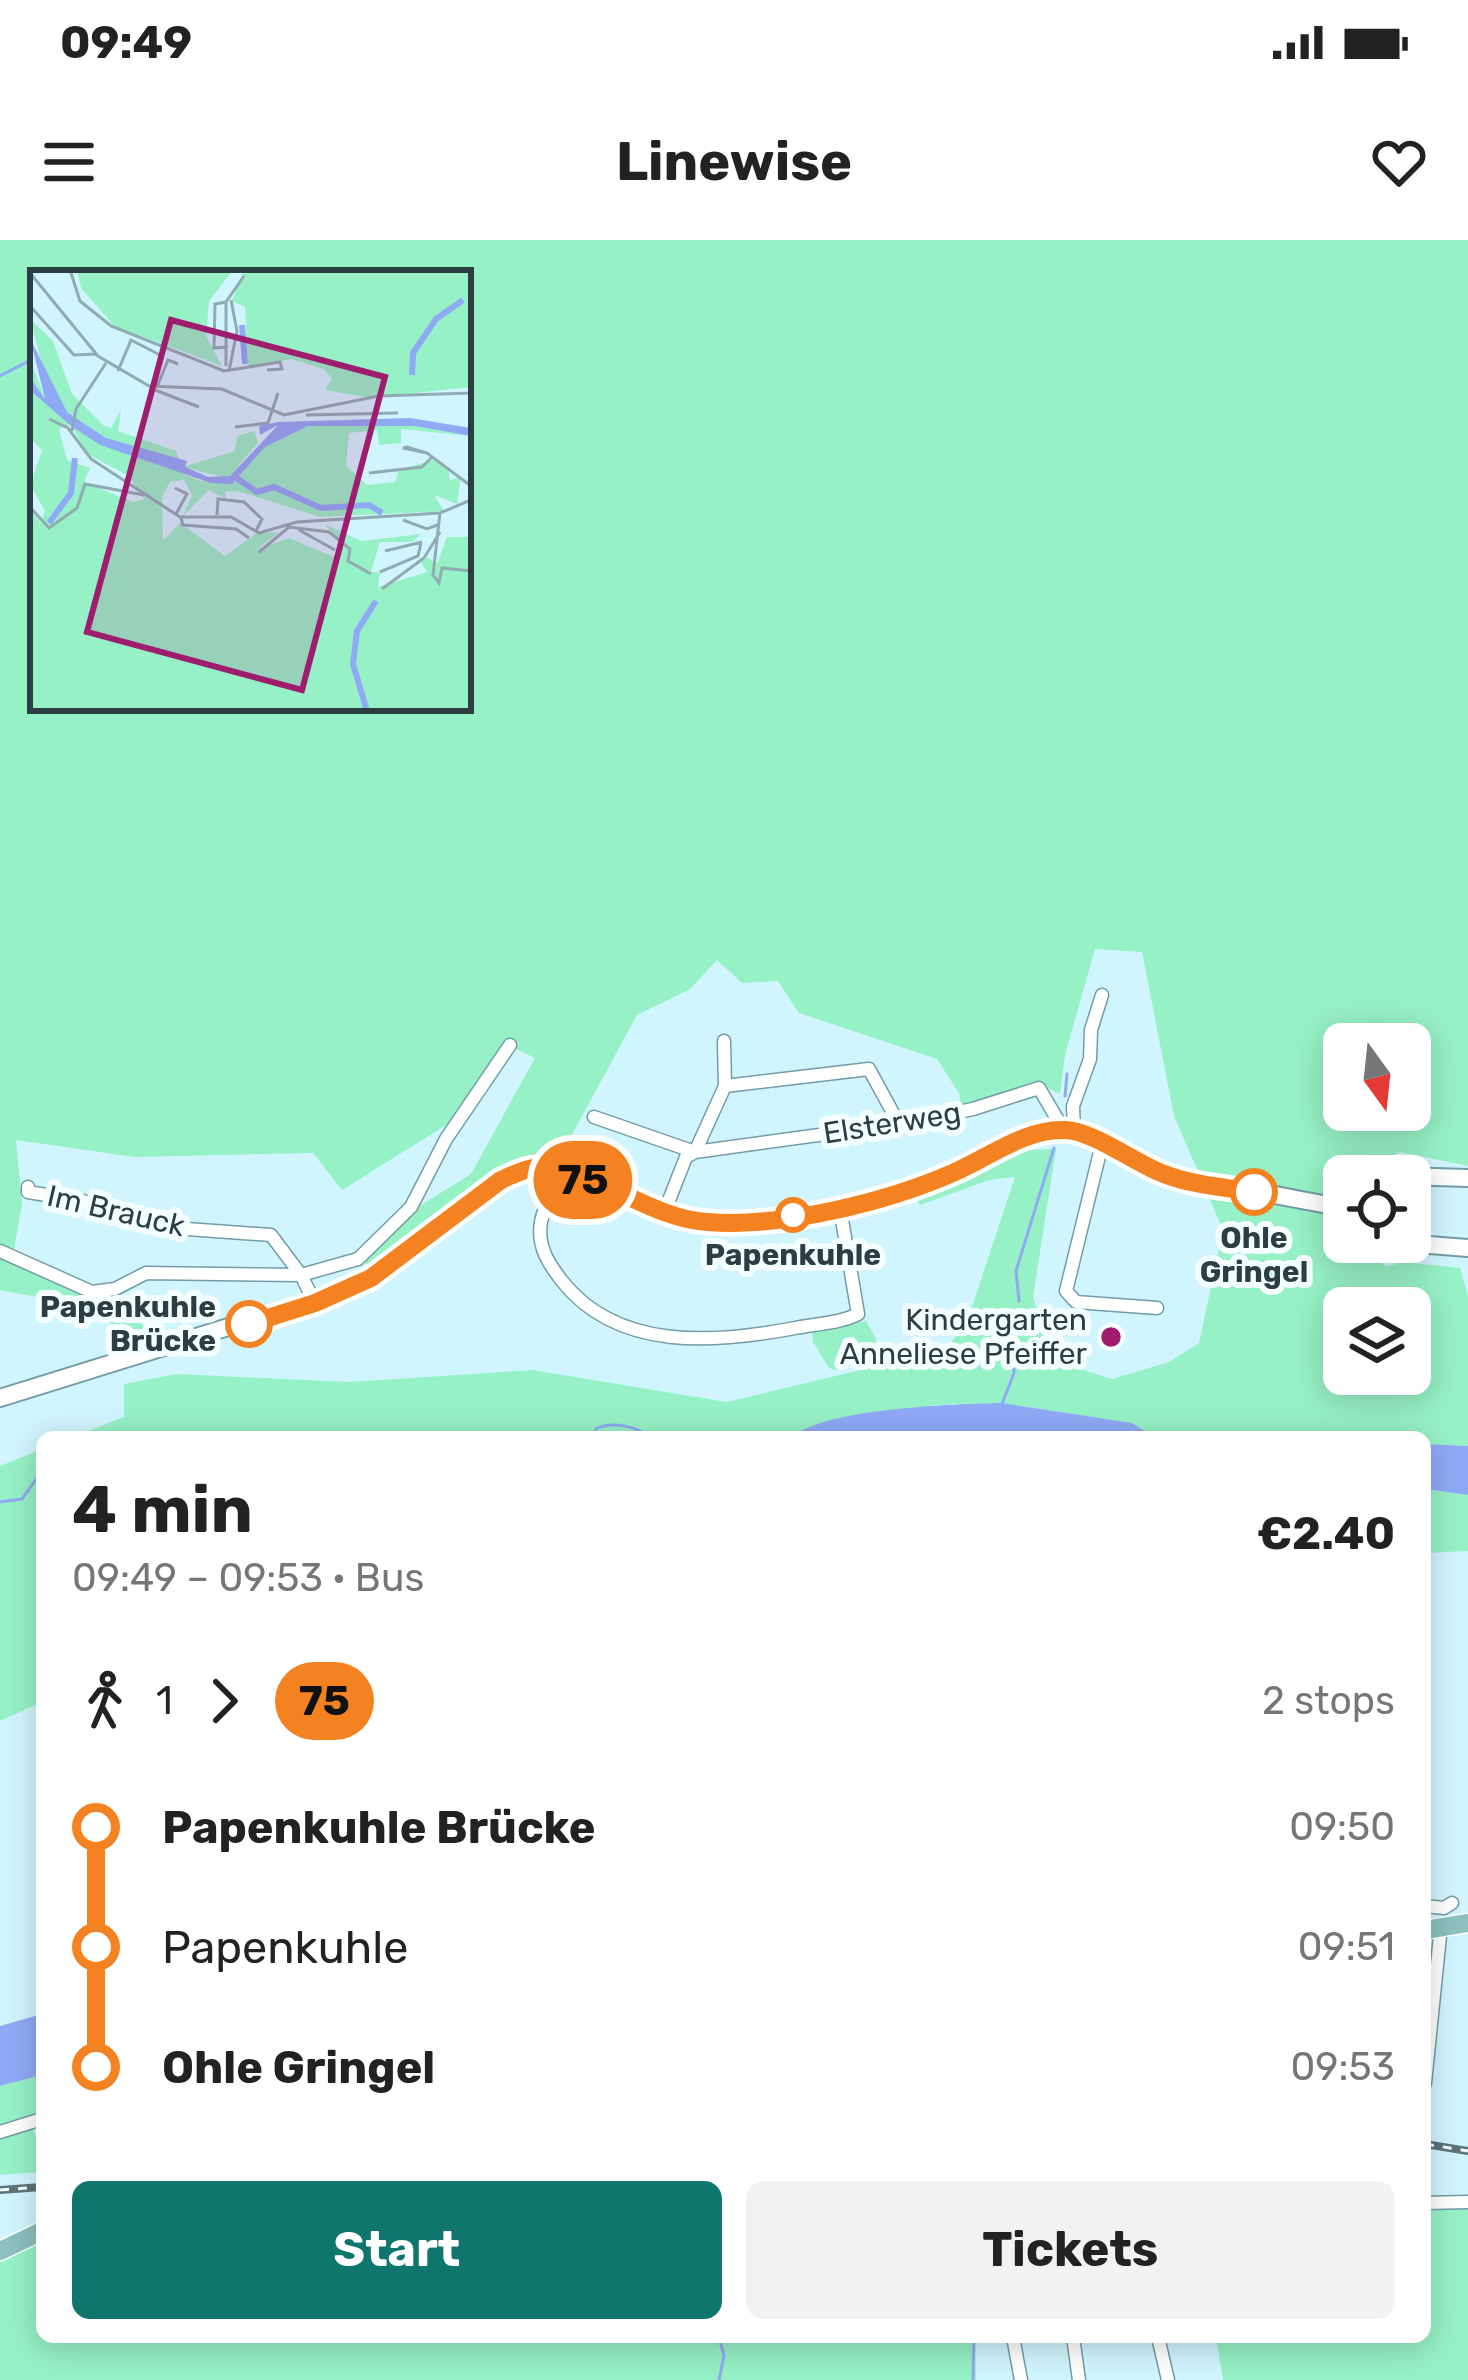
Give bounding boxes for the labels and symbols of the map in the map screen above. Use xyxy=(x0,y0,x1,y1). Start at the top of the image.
inset map xyxy=(30,270,471,711)
north arrow xyxy=(1323,1023,1431,1131)
street label: Elsterweg xyxy=(821,1094,963,1152)
line badge: 75 xyxy=(529,1141,637,1219)
marker: Ohle Gringel xyxy=(1232,1170,1276,1214)
street label: Im Brauck xyxy=(44,1178,189,1244)
marker: Papenkuhle xyxy=(777,1199,809,1231)
place label: Ohle Gringel xyxy=(1200,1220,1308,1290)
place label: Papenkuhle xyxy=(705,1237,881,1273)
place label: Papenkuhle Brücke xyxy=(40,1289,216,1359)
marker: Papenkuhle Brücke xyxy=(227,1302,271,1346)
place label: Kindergarten Anneliese Pfeiffer xyxy=(840,1302,1088,1372)
marker: Kindergarten Anneliese Pfeiffer xyxy=(1098,1324,1124,1350)

